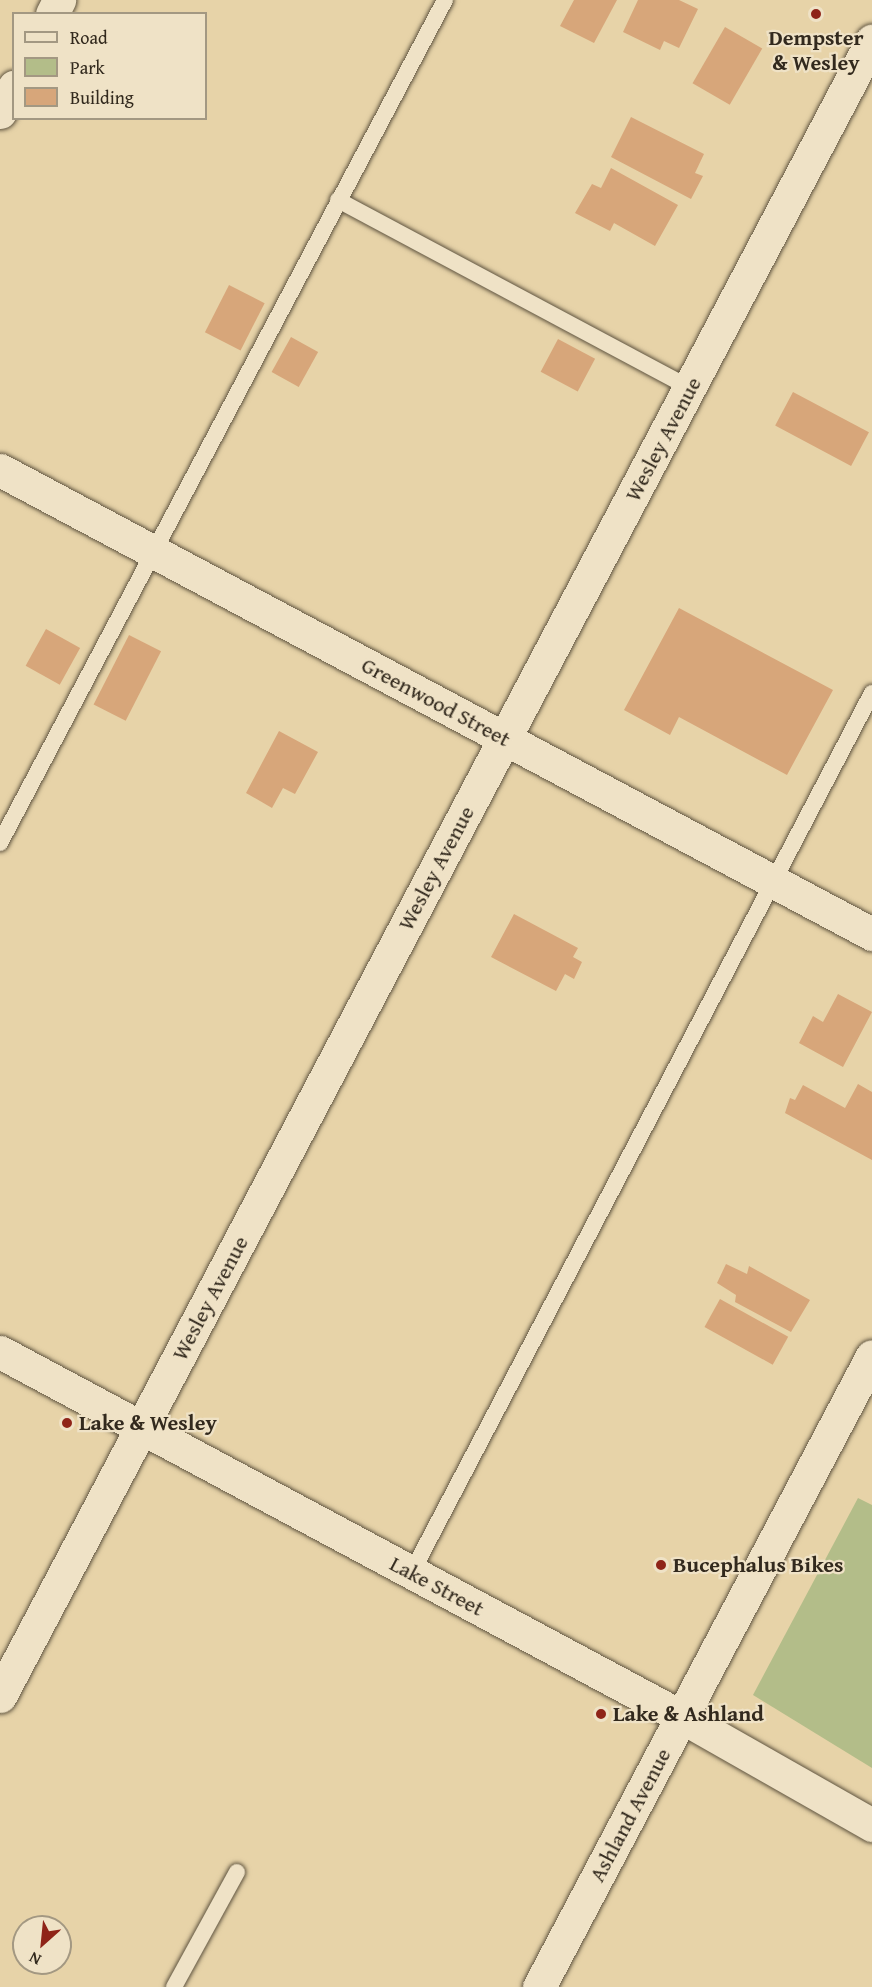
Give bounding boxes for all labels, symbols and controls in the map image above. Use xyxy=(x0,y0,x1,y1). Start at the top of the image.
marker: Dempster & Wesley xyxy=(809,7,823,21)
legend xyxy=(12,12,207,120)
text: Road xyxy=(70,24,108,51)
place label: Dempster & Wesley xyxy=(768,24,864,76)
text: Park xyxy=(70,54,105,81)
text: Building xyxy=(70,84,134,111)
street label: Wesley Avenue xyxy=(619,372,707,506)
street label: Greenwood Street xyxy=(357,652,515,752)
street label: Wesley Avenue xyxy=(392,801,480,935)
street label: Wesley Avenue xyxy=(166,1231,254,1365)
place label: Lake & Wesley xyxy=(79,1410,217,1436)
marker: Lake & Wesley xyxy=(60,1416,74,1430)
street label: Lake Street xyxy=(385,1550,489,1622)
place label: Bucephalus Bikes xyxy=(673,1552,843,1578)
marker: Bucephalus Bikes xyxy=(654,1558,668,1572)
place label: Lake & Ashland xyxy=(613,1701,764,1727)
marker: Lake & Ashland xyxy=(594,1707,608,1721)
street label: Ashland Avenue xyxy=(584,1744,676,1886)
north arrow xyxy=(12,1915,72,1975)
text: N xyxy=(25,1946,45,1972)

